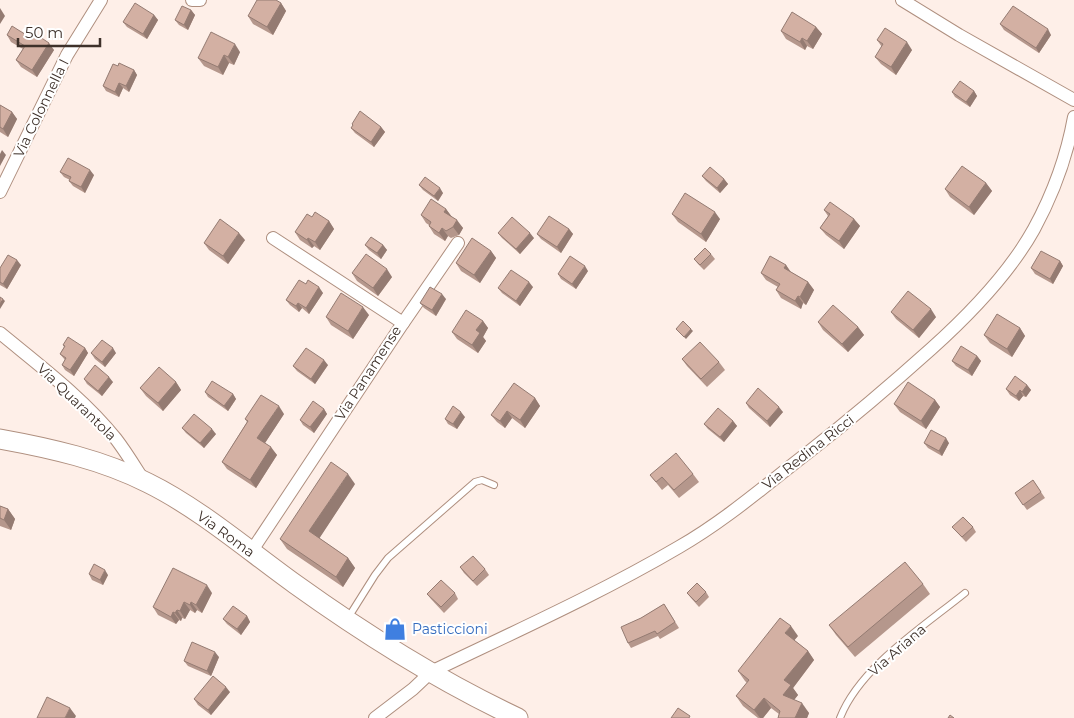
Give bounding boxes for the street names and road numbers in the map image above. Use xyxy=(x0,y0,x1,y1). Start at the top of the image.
street label: Via Colonnella I xyxy=(9,56,73,160)
street label: Via Panamense xyxy=(331,322,405,424)
street label: Via Quarantola xyxy=(33,360,121,444)
street label: Via Redina Ricci xyxy=(758,411,858,493)
street label: Via Roma xyxy=(194,507,258,561)
street label: Via Ariana xyxy=(864,620,930,680)

